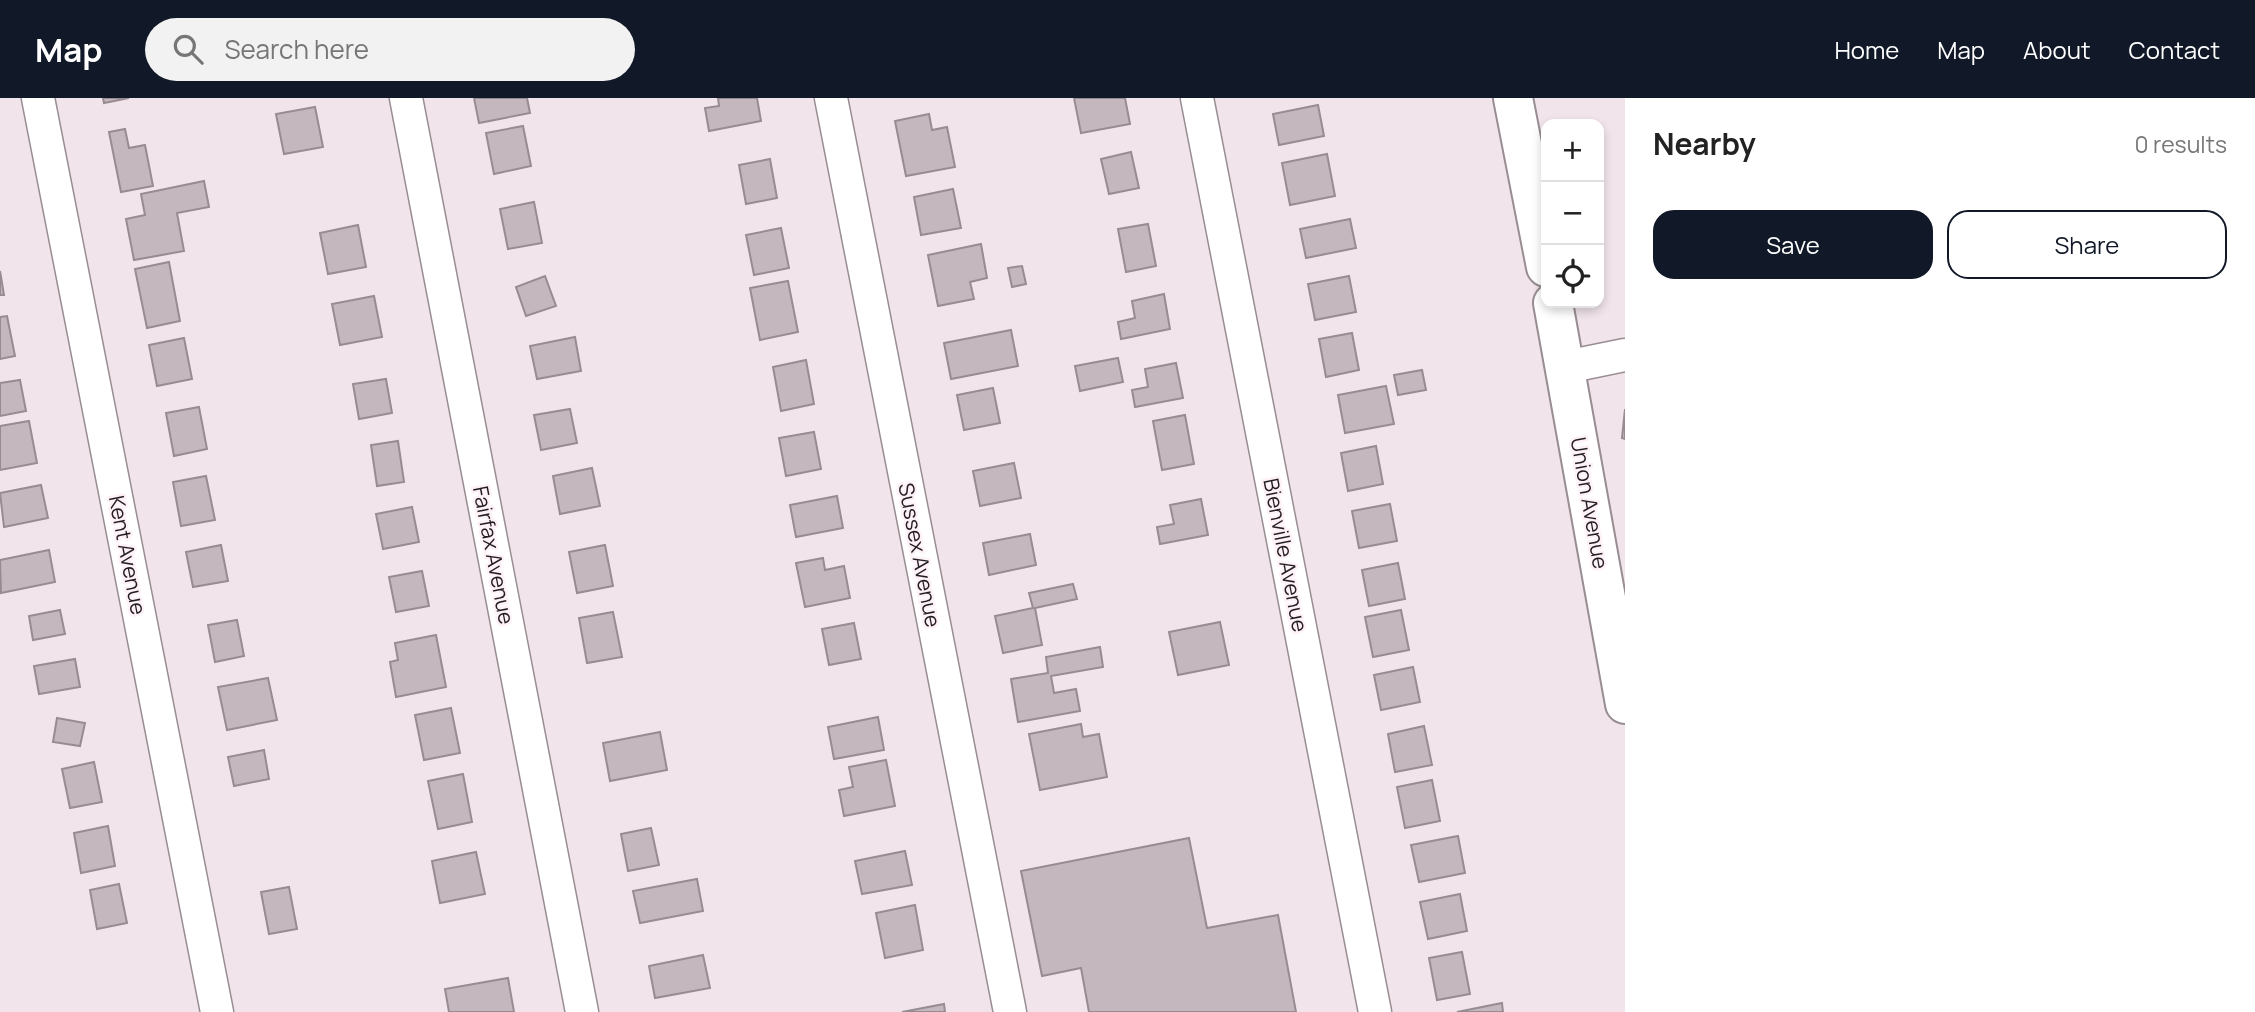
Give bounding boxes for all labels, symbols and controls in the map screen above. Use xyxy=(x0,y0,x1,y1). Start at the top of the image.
search box xyxy=(145,18,635,81)
text: Map xyxy=(35,27,103,72)
icon: search xyxy=(169,30,207,68)
text: Search here xyxy=(225,31,369,67)
text: Home xyxy=(1834,33,1899,66)
text: Map xyxy=(1937,33,1985,66)
text: About xyxy=(2023,33,2091,66)
text: Contact xyxy=(2129,33,2220,66)
map controls xyxy=(1541,119,1604,308)
button: + xyxy=(1541,119,1604,182)
text: Nearby xyxy=(1653,123,1756,164)
text: 0 results xyxy=(2134,128,2227,160)
button: − xyxy=(1541,182,1604,245)
button: Save xyxy=(1653,210,1933,279)
button: Share xyxy=(1947,210,2227,279)
button: locate xyxy=(1541,245,1604,308)
street label: Union Avenue xyxy=(1565,435,1615,571)
street label: Bienville Avenue xyxy=(1257,476,1315,634)
street label: Sussex Avenue xyxy=(892,480,948,630)
street label: Fairfax Avenue xyxy=(467,483,521,627)
street label: Kent Avenue xyxy=(103,493,153,617)

